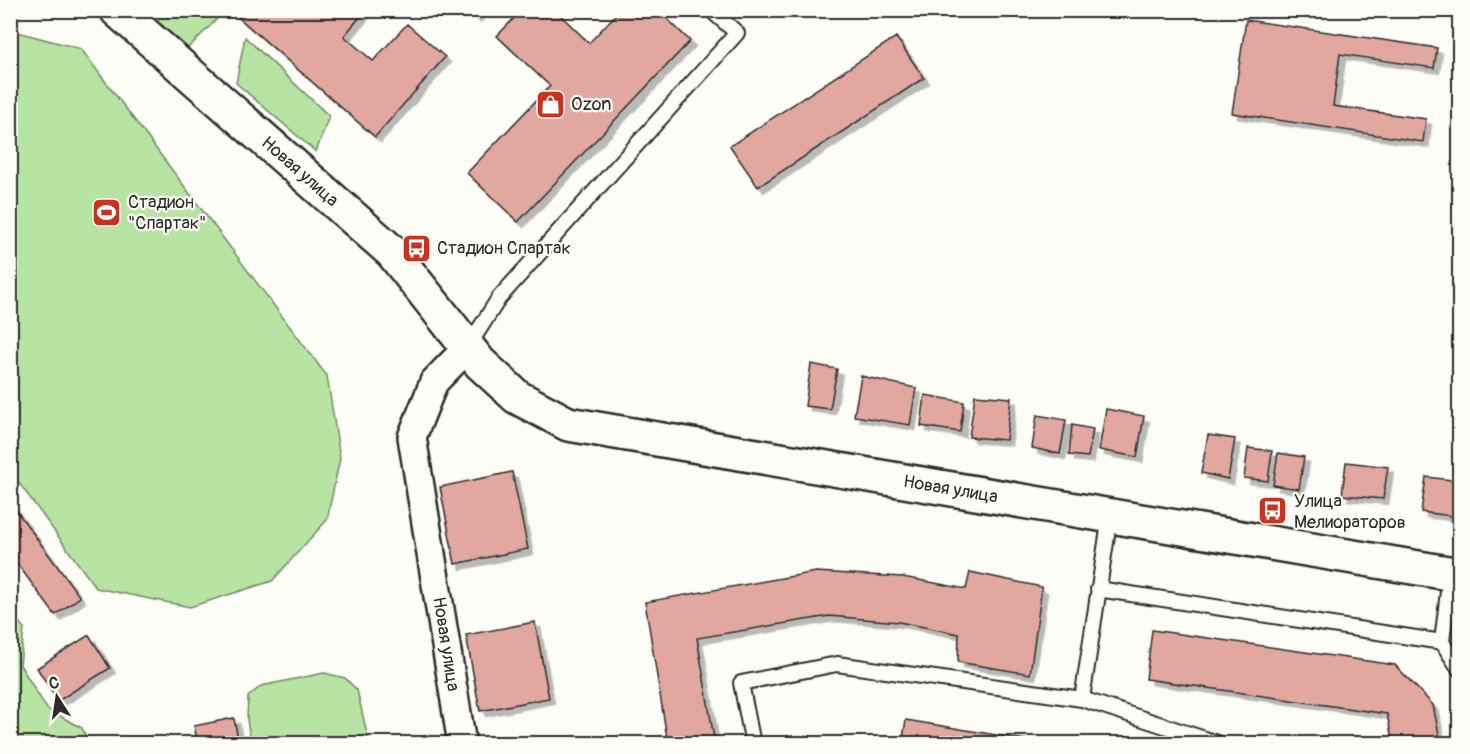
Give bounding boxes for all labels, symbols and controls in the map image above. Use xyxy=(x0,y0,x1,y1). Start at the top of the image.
shop icon: Ozon xyxy=(534,88,566,120)
place label: Ozon xyxy=(571,93,611,116)
street label: Новая улица xyxy=(257,131,344,211)
place label: Стадион "Спартак" xyxy=(128,191,206,235)
sports icon: Стадион "Спартак" xyxy=(91,196,123,228)
bus stop icon: Стадион Спартак xyxy=(400,232,432,264)
place label: Стадион Спартак xyxy=(437,237,571,260)
street label: Новая улица xyxy=(902,469,1000,508)
place label: Улица Мелиораторов xyxy=(1294,490,1406,534)
bus stop icon: Улица Мелиораторов xyxy=(1257,495,1289,527)
street label: Новая улица xyxy=(427,595,465,693)
north arrow xyxy=(27,667,87,727)
text: С xyxy=(47,672,61,694)

